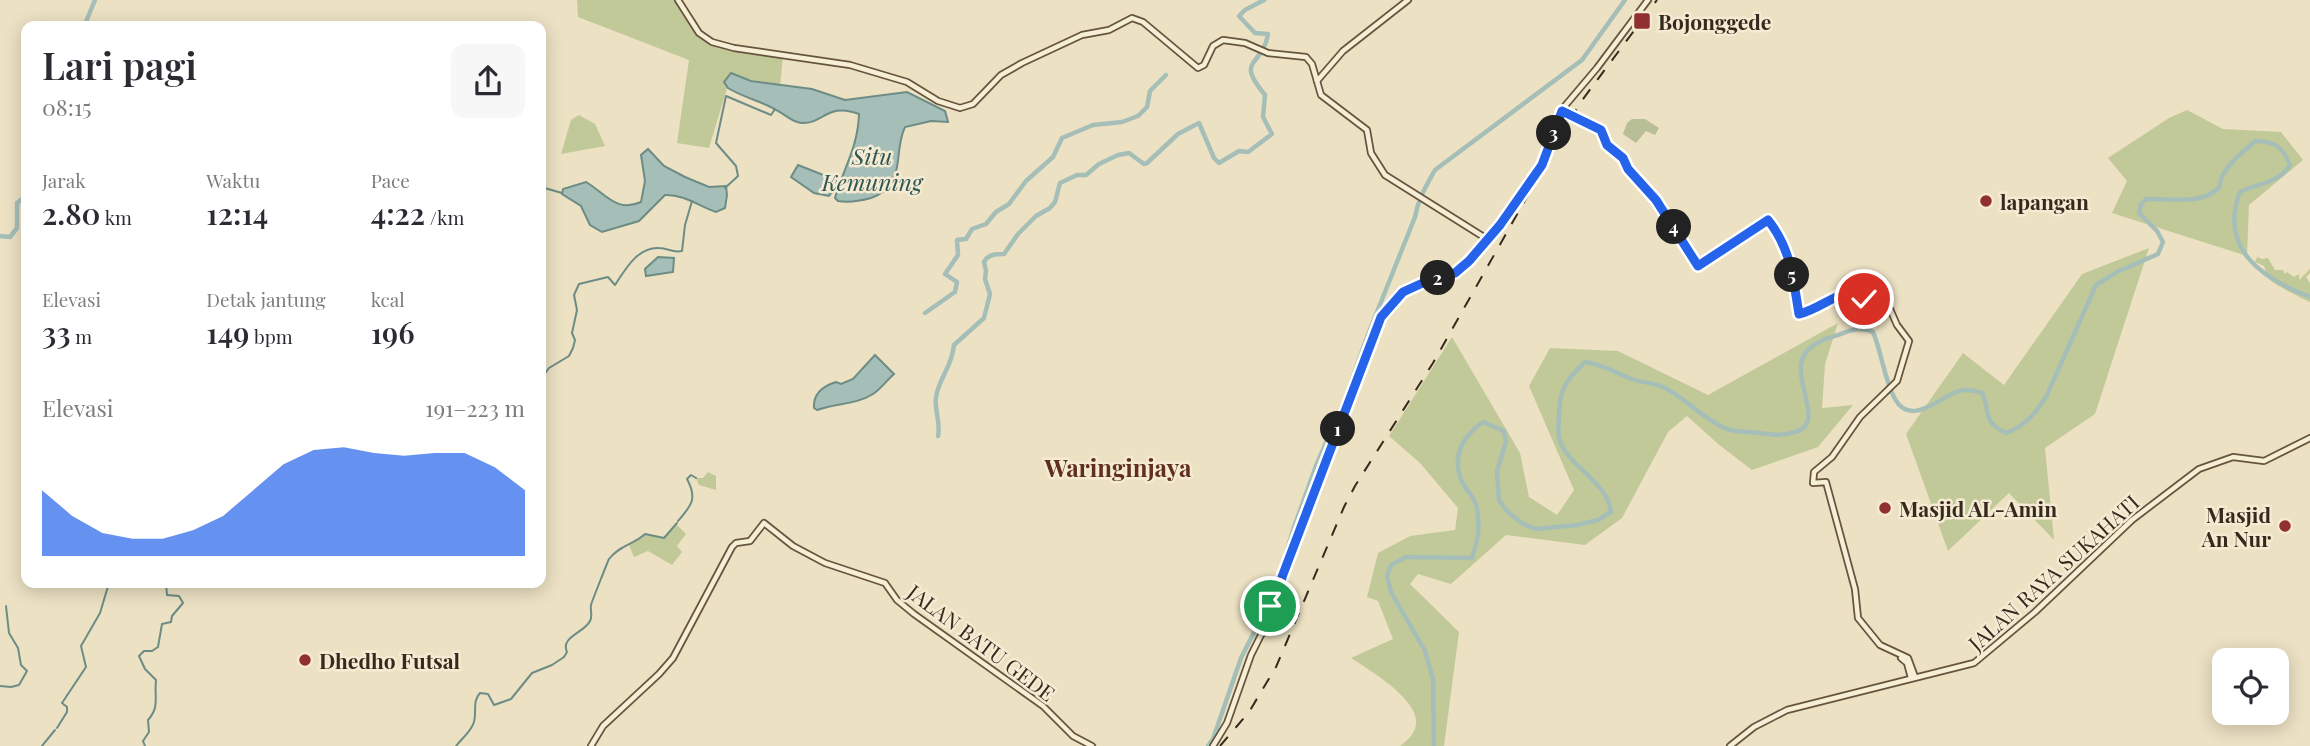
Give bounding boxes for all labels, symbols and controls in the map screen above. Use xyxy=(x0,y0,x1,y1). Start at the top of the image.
place label: Bojonggede xyxy=(1658,7,1771,35)
marker: Bojonggede xyxy=(1632,11,1652,31)
text: Lari pagi xyxy=(42,39,197,90)
button: share xyxy=(451,44,525,118)
text: 08:15 xyxy=(42,91,92,122)
pin: 3 xyxy=(1536,116,1572,150)
text: 3 xyxy=(1549,119,1558,145)
water label: Situ Kemuning xyxy=(821,140,924,197)
text: Jarak xyxy=(42,167,86,193)
text: Waktu xyxy=(206,167,260,193)
text: Pace xyxy=(371,167,410,193)
place label: lapangan xyxy=(2000,187,2089,215)
text: 2.80 xyxy=(42,193,101,233)
text: 12:14 xyxy=(206,193,268,233)
text: 4:22 xyxy=(371,193,425,233)
marker: lapangan xyxy=(1978,193,1994,209)
text: km xyxy=(101,204,132,230)
text: /km xyxy=(425,204,464,230)
pin: 4 xyxy=(1656,210,1692,244)
text: 4 xyxy=(1668,213,1679,239)
pin: 5 xyxy=(1774,258,1810,292)
pin: 2 xyxy=(1420,260,1456,296)
text: 5 xyxy=(1787,261,1796,287)
text: 2 xyxy=(1433,264,1442,290)
pin xyxy=(1834,269,1894,329)
icon: check xyxy=(1845,280,1883,318)
text: Elevasi xyxy=(42,286,101,312)
text: Detak jantung xyxy=(206,286,326,312)
text: kcal xyxy=(371,286,405,312)
text: 33 xyxy=(42,312,71,352)
text: 149 xyxy=(206,312,249,352)
text: 196 xyxy=(371,312,415,352)
text: m xyxy=(71,323,92,349)
text: bpm xyxy=(249,323,293,349)
text: Elevasi xyxy=(42,392,113,423)
text: 191–223 m xyxy=(425,392,525,423)
pin: 1 xyxy=(1320,412,1356,446)
text: 1 xyxy=(1334,415,1341,441)
district label: Waringinjaya xyxy=(1044,451,1192,483)
street label: JALAN RAYA SUKAHATI xyxy=(1961,488,2144,657)
place label: Masjid AL-Amin xyxy=(1899,494,2057,522)
marker: Masjid AL-Amin xyxy=(1877,500,1893,516)
place label: Masjid An Nur xyxy=(2201,500,2271,552)
marker: Masjid An Nur xyxy=(2277,518,2293,534)
pin xyxy=(1240,576,1300,636)
street label: JALAN BATU GEDE xyxy=(902,577,1061,707)
icon: arrive xyxy=(1251,587,1289,625)
place label: Dhedho Futsal xyxy=(319,646,461,674)
map controls xyxy=(2212,648,2289,725)
button: locate xyxy=(2212,648,2289,725)
marker: Dhedho Futsal xyxy=(297,652,313,668)

